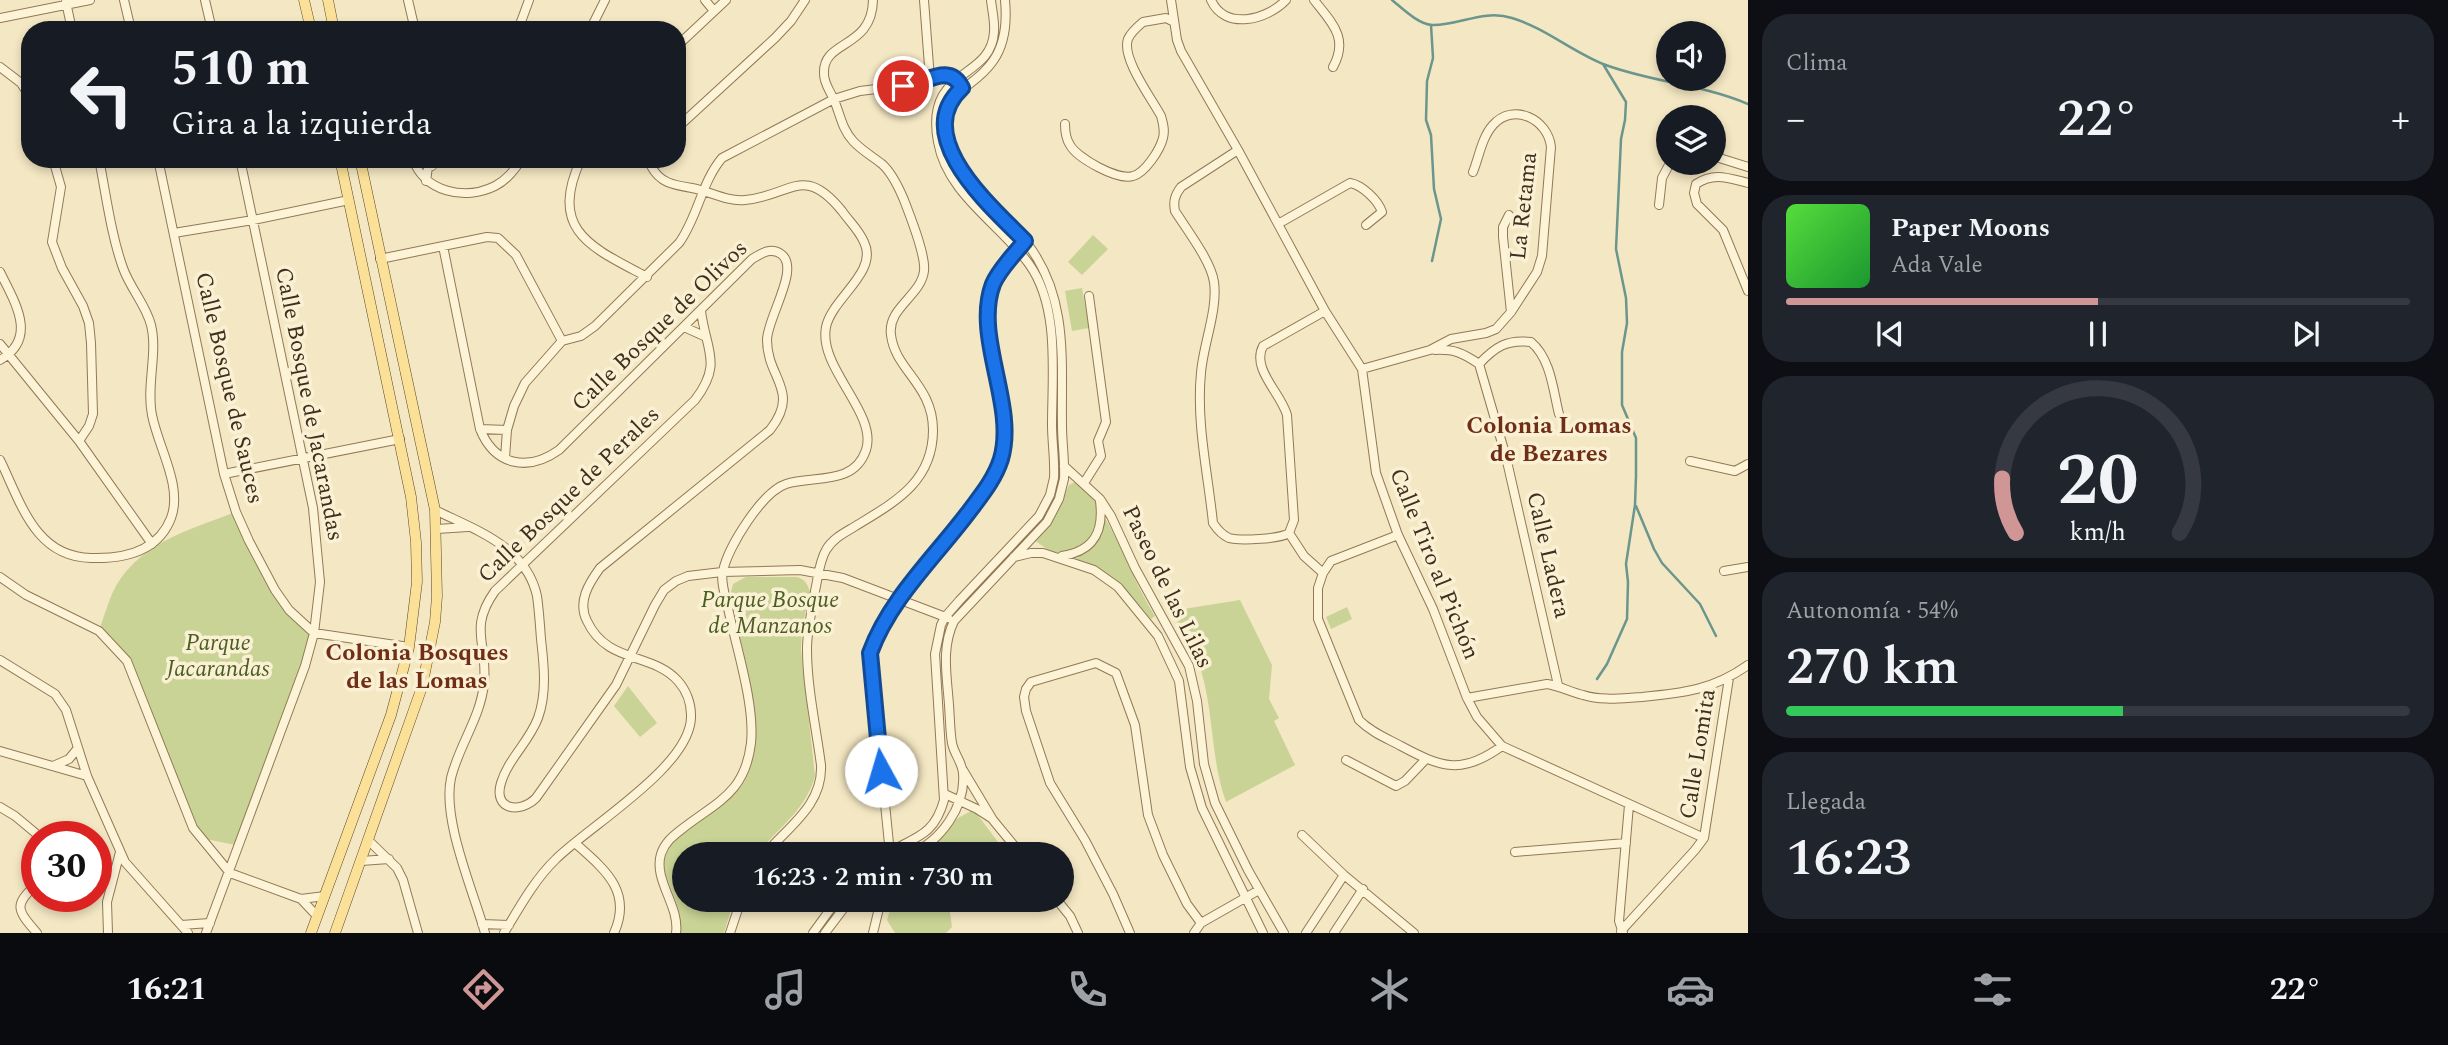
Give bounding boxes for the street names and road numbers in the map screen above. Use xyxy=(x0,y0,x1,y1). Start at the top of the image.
street label: La Retama xyxy=(1501,150,1547,262)
street label: Calle Bosque de Olivos xyxy=(564,232,756,420)
street label: Calle Bosque de Jacarandas xyxy=(265,264,353,544)
street label: Calle Bosque de Sauces xyxy=(185,268,273,508)
street label: Calle Bosque de Perales xyxy=(470,398,668,592)
street label: Calle Tiro al Pichón xyxy=(1380,463,1488,665)
street label: Calle Ladera xyxy=(1516,488,1580,622)
street label: Paseo de las Lilas xyxy=(1112,499,1222,675)
street label: Calle Lomita xyxy=(1670,686,1726,822)

